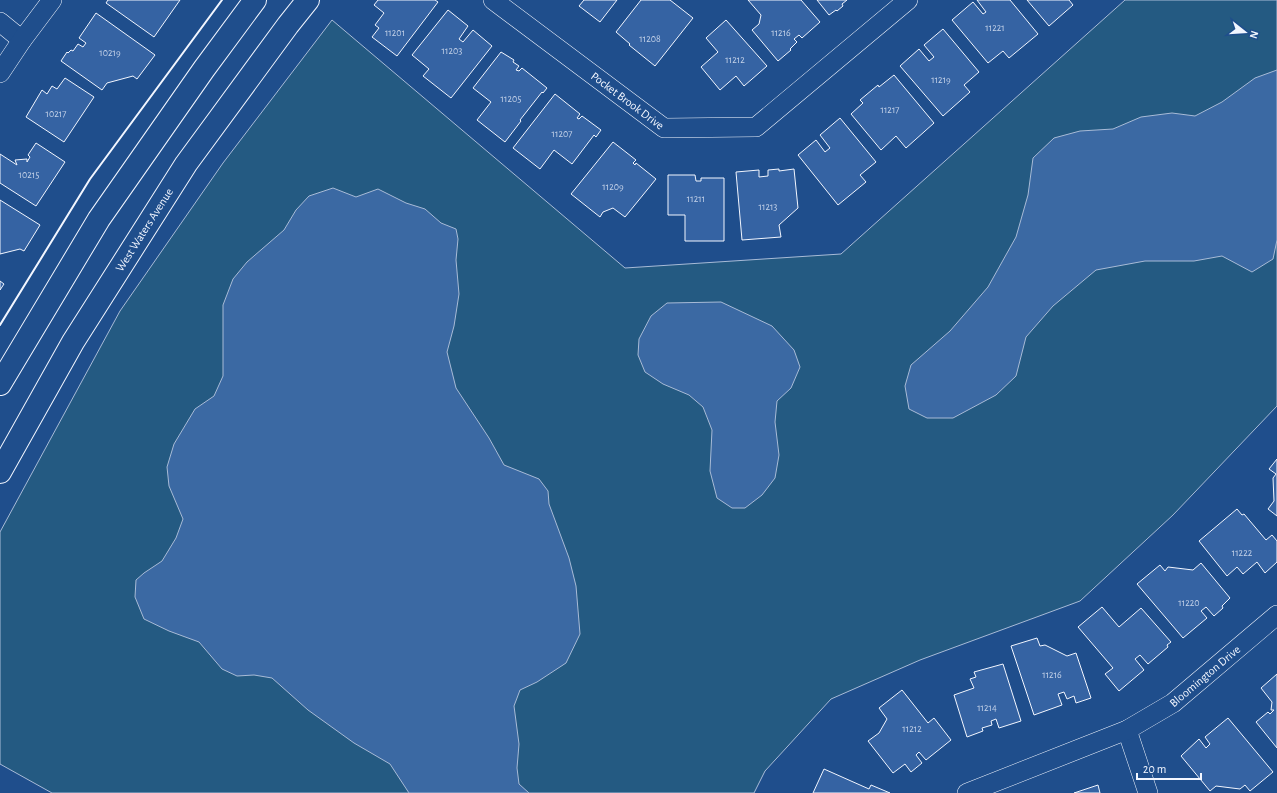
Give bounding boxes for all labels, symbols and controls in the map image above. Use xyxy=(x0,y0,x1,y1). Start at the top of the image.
north arrow xyxy=(1225,12,1265,52)
house number: 11221 xyxy=(985,23,1005,33)
house number: 11201 xyxy=(385,28,405,38)
house number: 11216 xyxy=(771,28,791,38)
text: N xyxy=(1248,30,1260,40)
house number: 11208 xyxy=(639,34,661,44)
house number: 11203 xyxy=(442,46,462,56)
house number: 10219 xyxy=(99,48,121,58)
house number: 11212 xyxy=(725,55,745,65)
street label: Pocket Brook Drive xyxy=(589,70,666,132)
house number: 11219 xyxy=(931,75,951,85)
house number: 11205 xyxy=(501,94,521,104)
house number: 11217 xyxy=(880,105,900,115)
house number: 10217 xyxy=(46,109,66,119)
house number: 11207 xyxy=(552,129,572,139)
house number: 10215 xyxy=(19,170,39,180)
house number: 11209 xyxy=(602,182,624,192)
street label: West Waters Avenue xyxy=(113,186,175,274)
house number: 11211 xyxy=(687,194,705,204)
house number: 11213 xyxy=(759,202,778,212)
house number: 11222 xyxy=(1232,548,1253,558)
house number: 11220 xyxy=(1178,598,1200,608)
street label: Bloomington Drive xyxy=(1167,643,1242,709)
house number: 11216 xyxy=(1042,670,1062,680)
house number: 11214 xyxy=(977,703,997,713)
house number: 11212 xyxy=(902,724,922,734)
scale bar xyxy=(1137,755,1201,781)
text: 20 m xyxy=(1143,763,1166,775)

